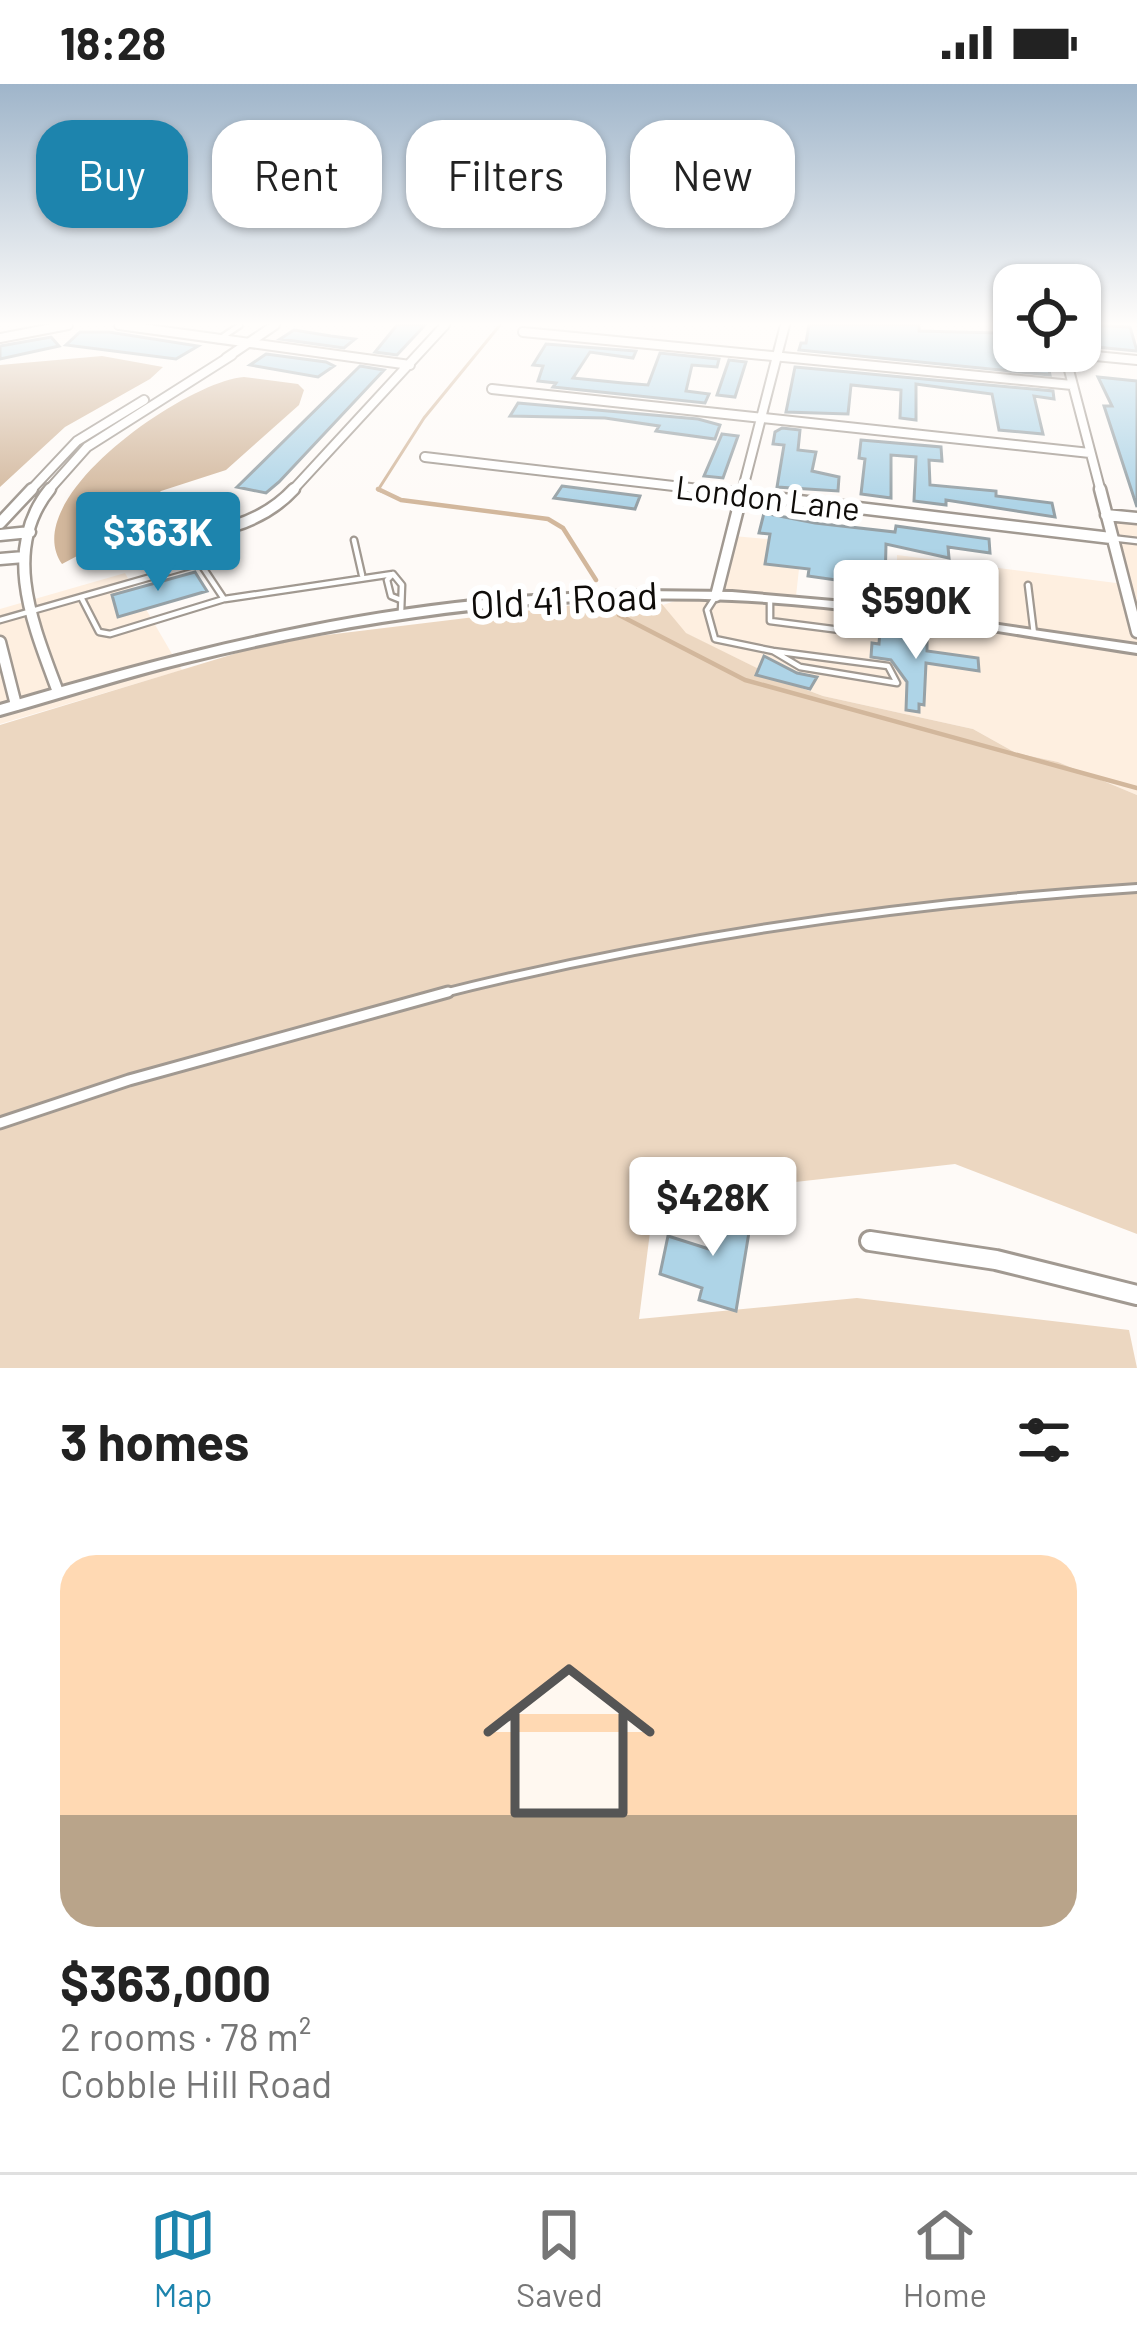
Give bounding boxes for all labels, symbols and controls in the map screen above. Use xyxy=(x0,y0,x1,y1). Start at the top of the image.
text: 18:28 xyxy=(60,15,166,69)
chip: Buy xyxy=(36,120,188,228)
chip: Rent xyxy=(212,120,382,228)
chip: Filters xyxy=(406,120,606,228)
chip: New xyxy=(630,120,795,228)
map controls xyxy=(993,264,1101,372)
button: locate xyxy=(993,264,1101,372)
street label: London Lane xyxy=(674,466,863,528)
pin: $363K xyxy=(74,492,242,594)
text: $363K xyxy=(103,507,213,554)
pin: $590K xyxy=(832,560,1000,662)
street label: Old 41 Road xyxy=(469,570,659,627)
text: $590K xyxy=(861,575,971,622)
pin: $428K xyxy=(629,1157,797,1259)
text: $428K xyxy=(656,1172,770,1219)
icon: filters xyxy=(1011,1407,1077,1473)
text: 3 homes xyxy=(60,1410,249,1471)
icon: home xyxy=(461,1633,677,1849)
text: $363,000 xyxy=(60,1951,271,2012)
text: 2 rooms · 78 m² xyxy=(60,2012,312,2059)
text: Cobble Hill Road xyxy=(60,2059,332,2106)
tab: Map xyxy=(150,2202,216,2314)
tab: Saved xyxy=(516,2202,603,2314)
tab: Home xyxy=(903,2202,987,2314)

